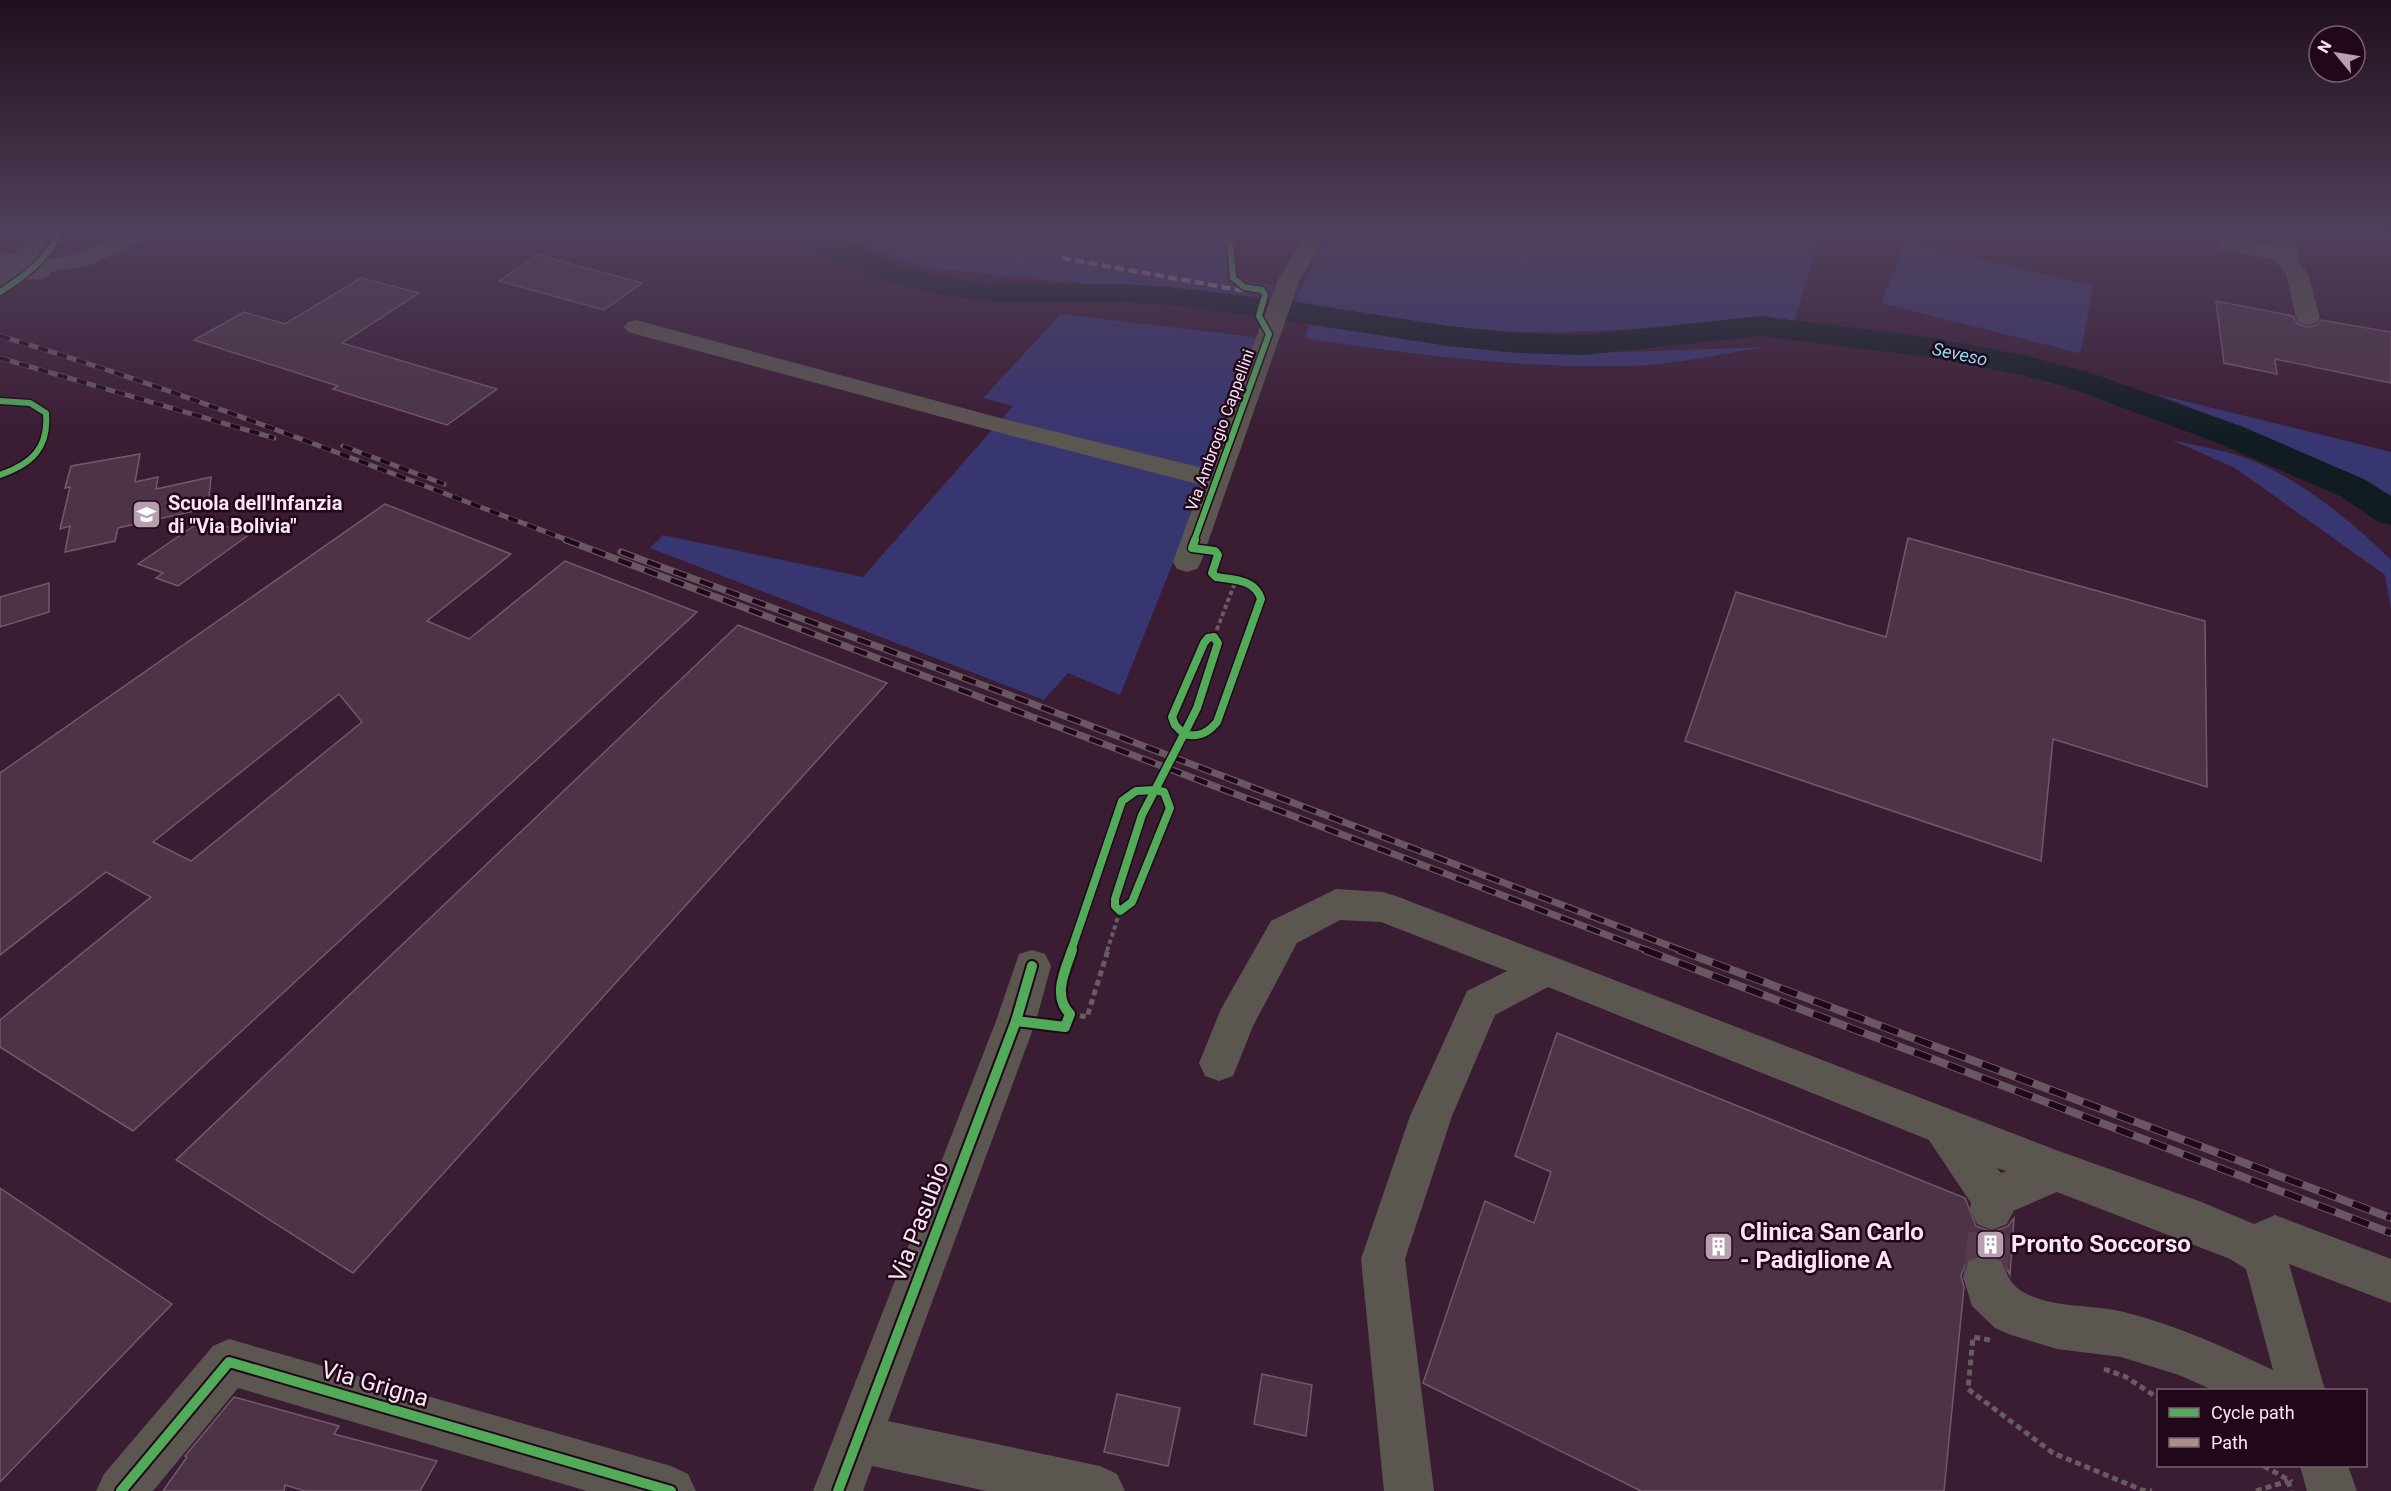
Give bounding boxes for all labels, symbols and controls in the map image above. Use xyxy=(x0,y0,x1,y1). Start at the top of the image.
north arrow xyxy=(2307,24,2367,84)
text: N xyxy=(2313,37,2335,56)
water label: Seveso xyxy=(1930,338,1990,370)
street label: Via Ambrogio Cappellini xyxy=(1182,347,1258,513)
place label: Scuola dell'Infanzia di "Via Bolivia" xyxy=(168,491,343,538)
school or university icon: Scuola dell'Infanzia di "Via Bolivia" xyxy=(131,499,163,531)
street label: Via Pasubio xyxy=(883,1158,955,1286)
place label: Clinica San Carlo - Padiglione A xyxy=(1740,1218,1924,1274)
building icon: Pronto Soccorso xyxy=(1974,1228,2006,1260)
building icon: Clinica San Carlo - Padiglione A xyxy=(1703,1230,1735,1262)
place label: Pronto Soccorso xyxy=(2011,1230,2191,1258)
street label: Via Grigna xyxy=(318,1355,432,1413)
legend xyxy=(2157,1389,2367,1467)
text: Cycle path xyxy=(2211,1402,2295,1423)
text: Path xyxy=(2211,1432,2248,1453)

